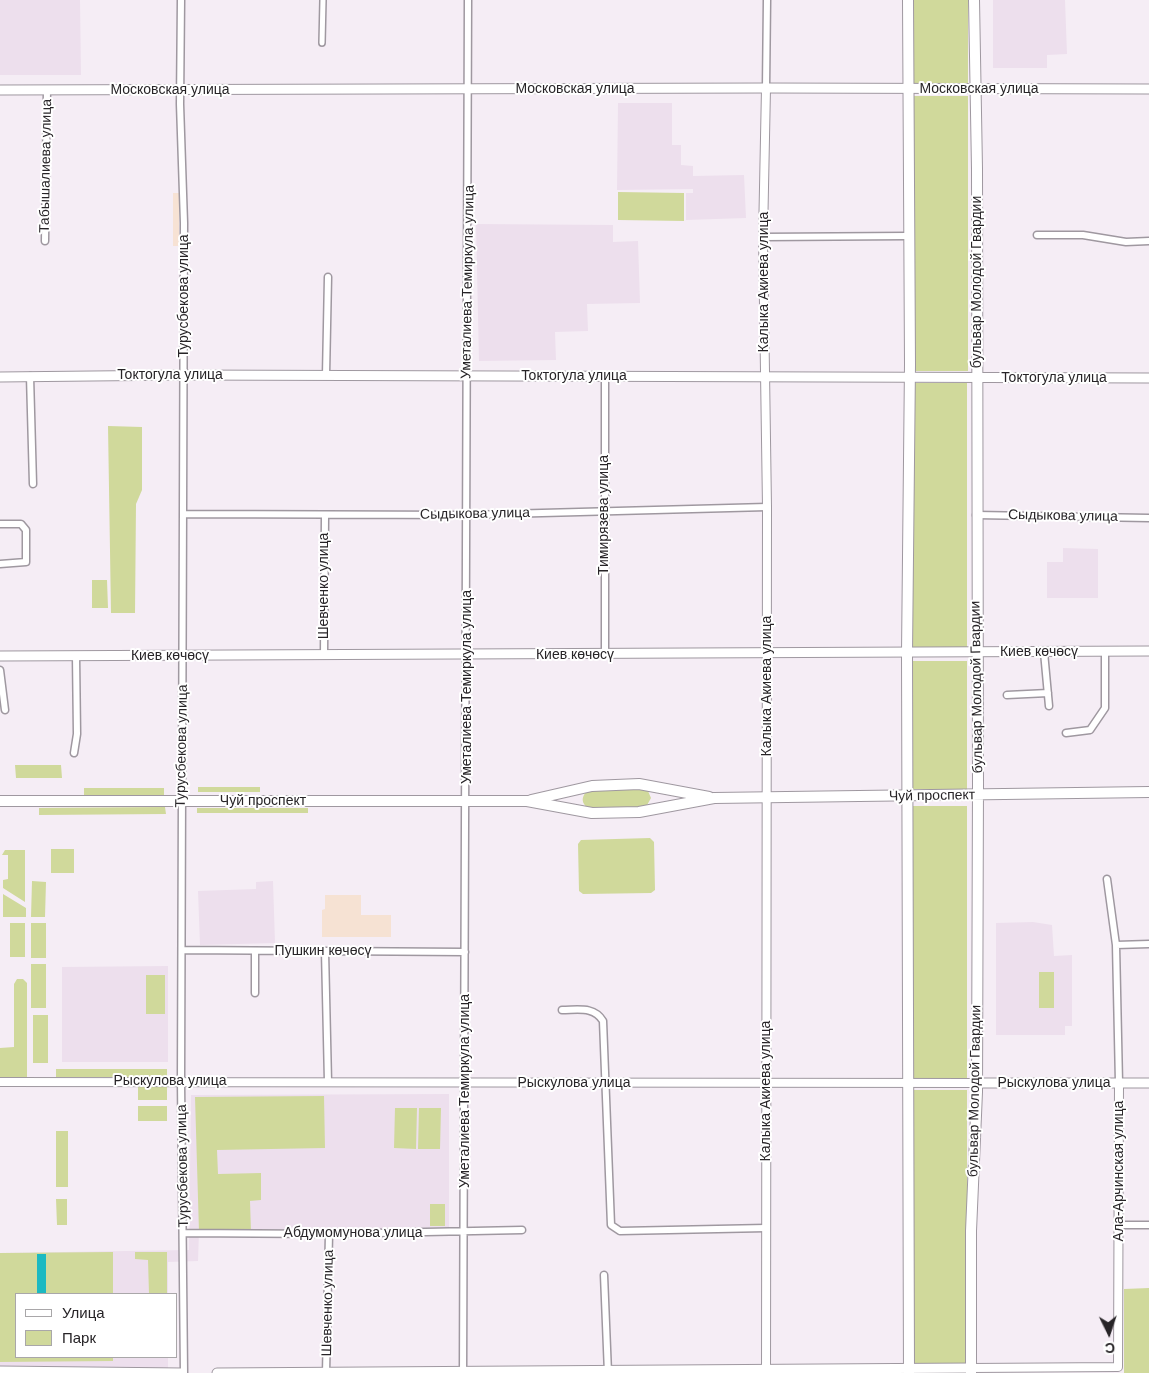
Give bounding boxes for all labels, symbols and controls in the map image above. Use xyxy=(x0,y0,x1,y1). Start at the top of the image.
street label: Московская улица xyxy=(515,81,635,97)
street label: Московская улица xyxy=(919,81,1039,97)
street label: Московская улица xyxy=(110,82,230,98)
street label: Табышалиева улица xyxy=(36,99,56,233)
street label: Уметалиева Темиркула улица xyxy=(458,185,478,379)
street label: бульвар Молодой Гвардии xyxy=(969,196,985,368)
street label: Калыка Акиева улица xyxy=(756,212,772,352)
street label: Турусбекова улица xyxy=(176,234,192,358)
street label: Токтогула улица xyxy=(117,367,223,383)
street label: Токтогула улица xyxy=(521,368,627,384)
street label: Токтогула улица xyxy=(1001,370,1107,386)
street label: Тимирязева улица xyxy=(596,455,612,575)
street label: Сыдыкова улица xyxy=(420,505,530,523)
street label: Сыдыкова улица xyxy=(1008,507,1118,525)
street label: Шевченко улица xyxy=(316,533,332,639)
street label: Уметалиева Темиркула улица xyxy=(459,590,475,784)
street label: бульвар Молодой Гвардии xyxy=(967,601,987,773)
street label: Калыка Акиева улица xyxy=(759,616,775,756)
street label: Киев көчөсү xyxy=(1000,644,1078,660)
street label: Киев көчөсү xyxy=(536,647,614,663)
street label: Киев көчөсү xyxy=(131,648,209,664)
street label: Турусбекова улица xyxy=(173,684,191,808)
street label: Чуй проспект xyxy=(889,787,975,805)
street label: Чуй проспект xyxy=(220,793,306,809)
street label: Пушкин көчөсү xyxy=(275,943,371,959)
street label: Уметалиева Темиркула улица xyxy=(457,994,473,1188)
street label: бульвар Молодой Гвардии xyxy=(965,1005,985,1177)
street label: Калыка Акиева улица xyxy=(758,1021,774,1161)
street label: Рыскулова улица xyxy=(114,1073,226,1089)
street label: Рыскулова улица xyxy=(518,1075,630,1091)
street label: Рыскулова улица xyxy=(998,1075,1110,1091)
street label: Ала-Арчинская улица xyxy=(1111,1101,1127,1241)
street label: Турусбекова улица xyxy=(174,1104,192,1228)
street label: Абдумомунова улица xyxy=(284,1225,422,1241)
street label: Шевченко улица xyxy=(319,1250,337,1356)
legend xyxy=(15,1293,178,1358)
text: Улица xyxy=(62,1304,105,1321)
north arrow xyxy=(1084,1308,1134,1358)
text: Парк xyxy=(62,1329,96,1346)
text: С xyxy=(1104,1340,1116,1356)

